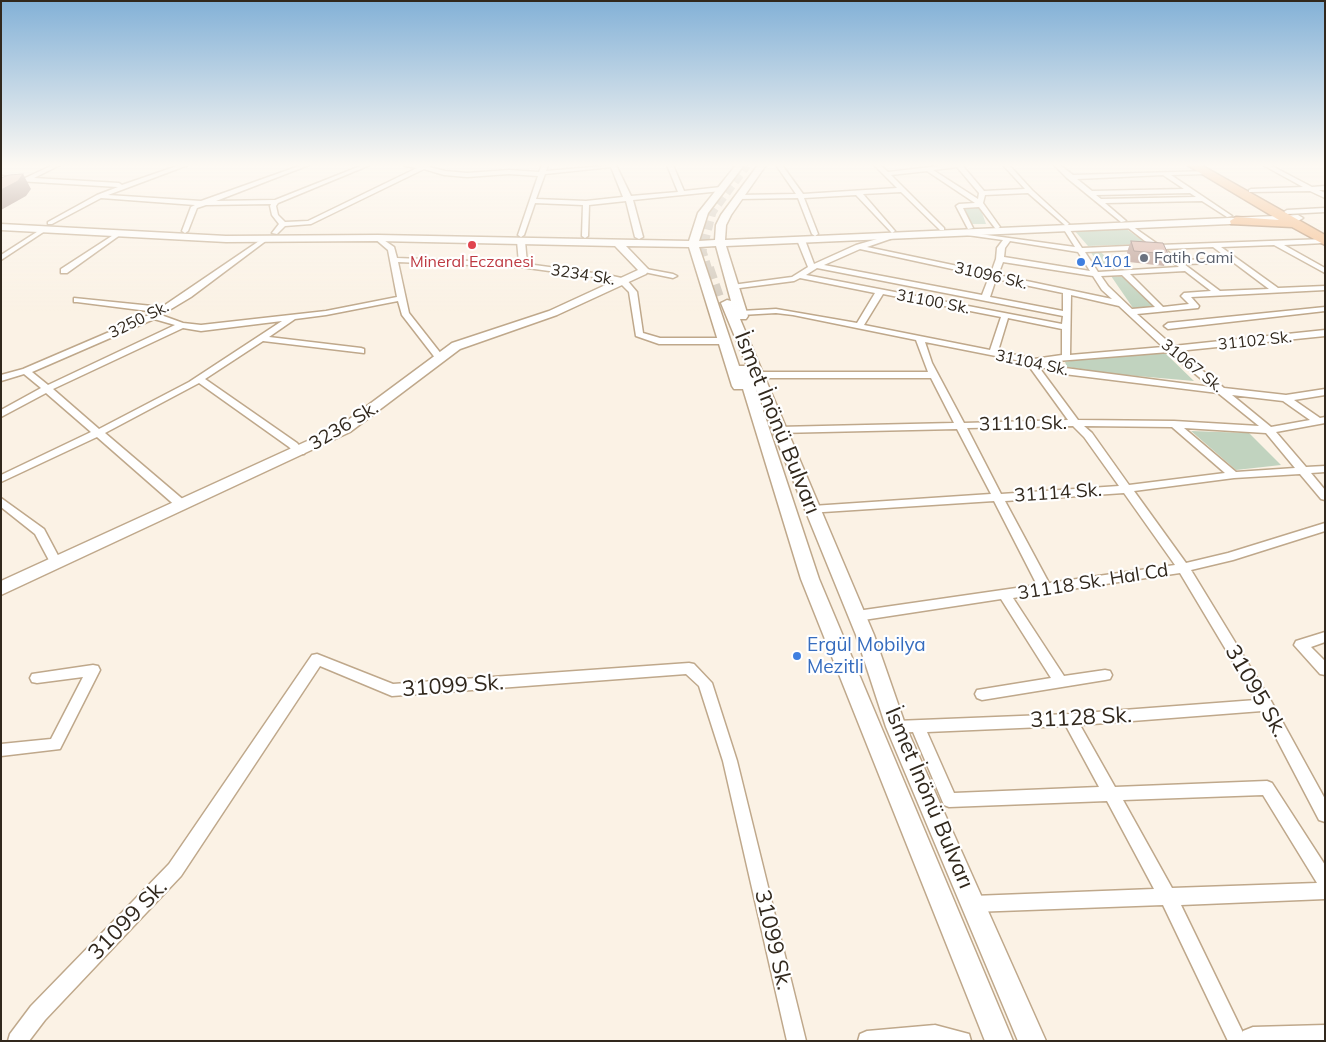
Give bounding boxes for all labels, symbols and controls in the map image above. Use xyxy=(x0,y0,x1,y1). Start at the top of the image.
marker: Mineral Eczanesi xyxy=(466,239,478,251)
place label: Fatih Cami xyxy=(1154,248,1233,268)
place label: Mineral Eczanesi xyxy=(410,252,534,272)
place label: A101 xyxy=(1091,252,1132,272)
marker: Fatih Cami xyxy=(1138,252,1150,264)
marker: A101 xyxy=(1075,256,1087,268)
street label: 31096 Sk. xyxy=(953,258,1029,294)
street label: 3234 Sk. xyxy=(550,260,616,290)
street label: 31100 Sk. xyxy=(895,285,971,319)
street label: 3250 Sk. xyxy=(106,297,172,343)
street label: İsmet İnönü Bulvarı xyxy=(728,328,826,518)
street label: 31102 Sk. xyxy=(1217,328,1293,354)
street label: 31067 Sk. xyxy=(1157,335,1227,397)
street label: 31104 Sk. xyxy=(994,346,1070,380)
street label: 3236 Sk. xyxy=(305,396,383,456)
street label: 31110 Sk. xyxy=(979,412,1067,436)
street label: 31114 Sk. xyxy=(1013,479,1103,507)
street label: 31118 Sk. Hal Cd xyxy=(1016,559,1170,605)
place label: Ergül Mobilya Mezitli xyxy=(807,634,926,678)
street label: 31095 Sk. xyxy=(1219,640,1293,742)
marker: Ergül Mobilya Mezitli xyxy=(791,650,803,662)
street label: 31099 Sk. xyxy=(401,669,505,703)
street label: 31128 Sk. xyxy=(1029,702,1133,734)
street label: İsmet İnönü Bulvarı xyxy=(879,703,979,893)
street label: 31099 Sk. xyxy=(83,874,173,966)
street label: 31099 Sk. xyxy=(749,887,797,993)

